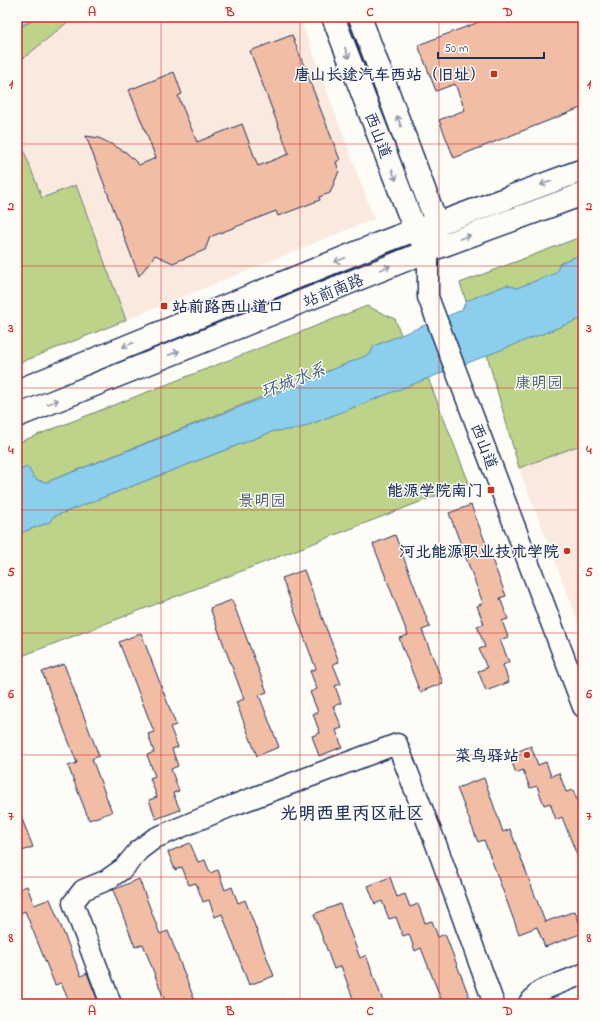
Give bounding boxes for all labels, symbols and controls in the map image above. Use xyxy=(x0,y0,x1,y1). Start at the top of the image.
text: A xyxy=(88,3,96,22)
text: B xyxy=(225,3,235,22)
text: C xyxy=(366,3,374,22)
text: D xyxy=(502,3,513,22)
scale bar xyxy=(438,34,544,60)
text: 50 m xyxy=(444,40,468,58)
one-way arrow xyxy=(344,47,352,59)
place label: 唐山长途汽车西站（旧址） xyxy=(294,64,486,88)
marker: 唐山长途汽车西站（旧址） xyxy=(489,69,499,79)
text: 1 xyxy=(9,75,14,94)
text: 1 xyxy=(587,75,592,94)
street label: 西山道 xyxy=(357,109,397,162)
one-way arrow xyxy=(394,116,402,128)
one-way arrow xyxy=(390,168,398,180)
one-way arrow xyxy=(541,180,553,188)
text: 2 xyxy=(7,197,15,216)
text: 2 xyxy=(585,197,593,216)
one-way arrow xyxy=(459,233,471,241)
one-way arrow xyxy=(334,256,346,264)
one-way arrow xyxy=(379,264,391,272)
street label: 站前南路 xyxy=(300,269,368,315)
place label: 站前路西山道口 xyxy=(172,296,284,320)
marker: 站前路西山道口 xyxy=(159,301,169,311)
text: 3 xyxy=(7,319,14,338)
text: 3 xyxy=(585,319,592,338)
one-way arrow xyxy=(123,342,135,350)
one-way arrow xyxy=(167,349,179,357)
water label: 环城水系 xyxy=(257,358,330,405)
park label: 康明园 xyxy=(515,372,563,396)
one-way arrow xyxy=(47,397,59,405)
street label: 西山道 xyxy=(463,420,503,473)
text: 4 xyxy=(7,441,14,460)
text: 4 xyxy=(585,441,592,460)
place label: 能源学院南门 xyxy=(387,480,483,504)
marker: 能源学院南门 xyxy=(486,485,496,495)
park label: 景明园 xyxy=(238,490,286,514)
place label: 河北能源职业技术学院 xyxy=(399,541,559,565)
marker: 河北能源职业技术学院 xyxy=(562,546,572,556)
text: 5 xyxy=(7,563,15,582)
text: 5 xyxy=(585,563,593,582)
text: 6 xyxy=(7,685,14,704)
text: 6 xyxy=(585,685,592,704)
place label: 菜鸟驿站 xyxy=(455,745,519,769)
marker: 菜鸟驿站 xyxy=(522,750,532,760)
district label: 光明西里丙区社区 xyxy=(280,802,424,828)
text: 7 xyxy=(8,807,14,826)
text: 7 xyxy=(586,807,592,826)
text: 8 xyxy=(8,929,14,948)
text: 8 xyxy=(586,929,592,948)
text: A xyxy=(88,1002,96,1021)
text: B xyxy=(225,1002,235,1021)
text: C xyxy=(366,1002,374,1021)
text: D xyxy=(502,1002,513,1021)

